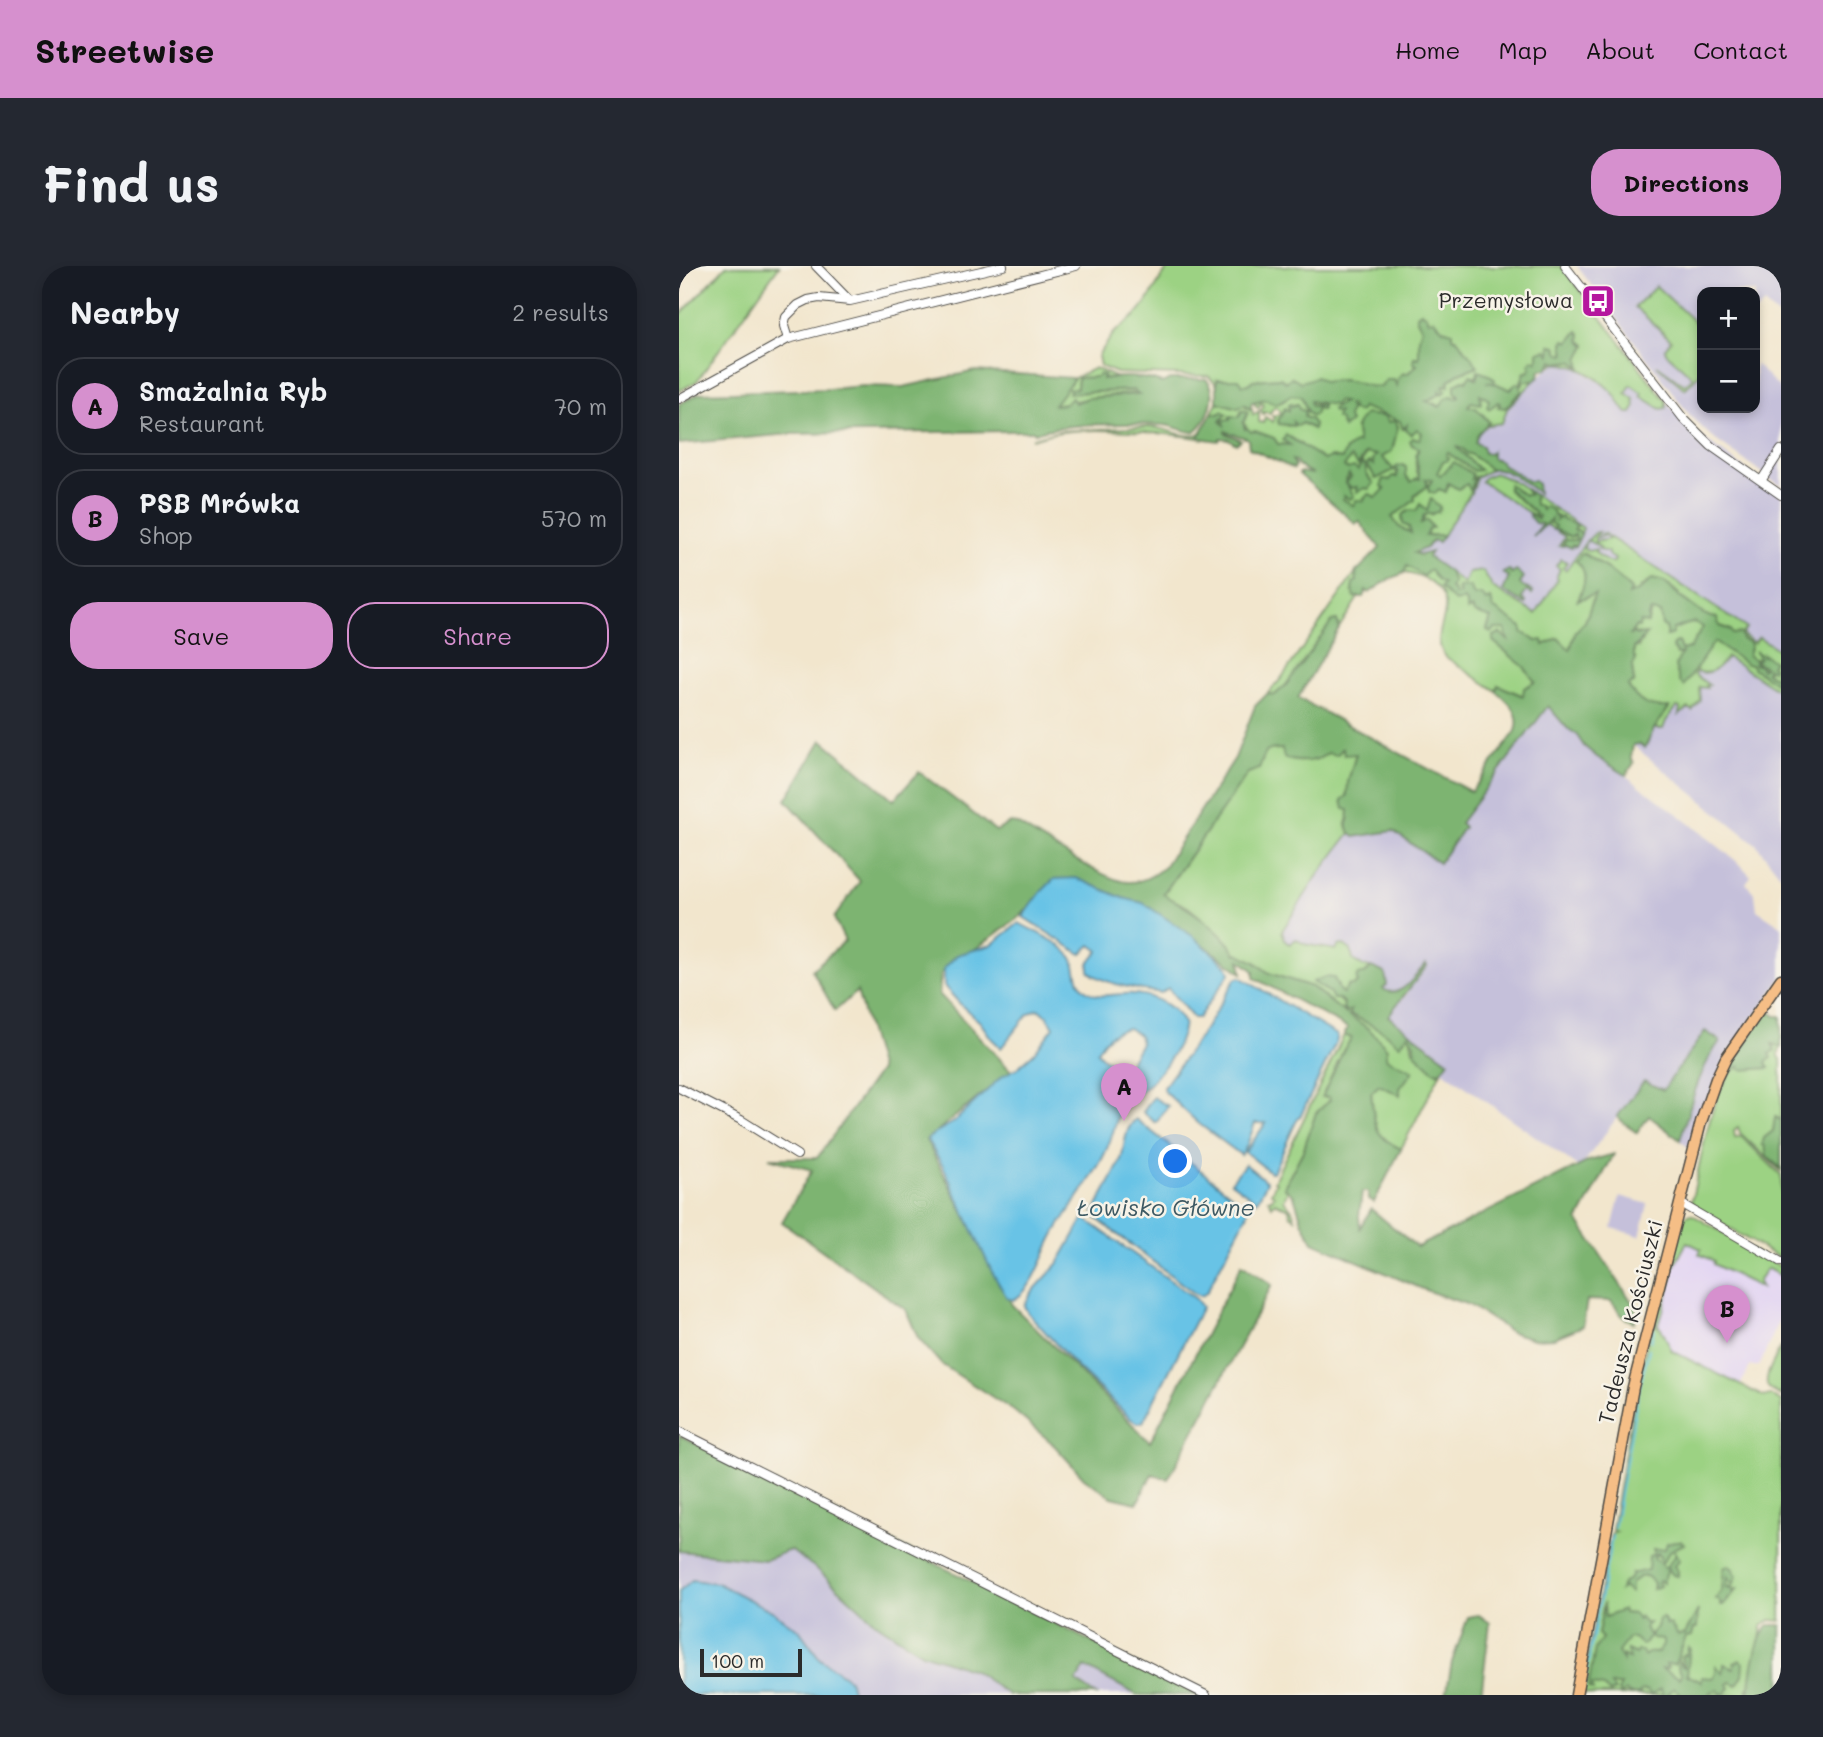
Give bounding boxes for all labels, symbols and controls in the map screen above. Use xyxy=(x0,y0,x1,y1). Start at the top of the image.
text: Streetwise xyxy=(35,28,214,71)
text: Home xyxy=(1395,34,1460,65)
text: Map xyxy=(1498,34,1547,65)
text: About xyxy=(1585,34,1655,65)
text: Contact xyxy=(1693,34,1788,65)
button: Directions xyxy=(1591,149,1781,216)
text: Find us xyxy=(42,151,220,214)
bus stop icon: Przemysłowa xyxy=(1579,282,1617,320)
place label: Przemysłowa xyxy=(1439,286,1573,313)
map controls xyxy=(1697,287,1760,413)
button: + xyxy=(1697,287,1760,350)
text: Nearby xyxy=(70,292,180,332)
text: 2 results xyxy=(512,297,609,327)
button: − xyxy=(1697,350,1760,413)
text: Smażalnia Ryb xyxy=(139,374,327,408)
text: A xyxy=(87,391,103,421)
text: 70 m xyxy=(554,391,607,421)
text: Restaurant xyxy=(139,408,265,438)
text: PSB Mrówka xyxy=(139,486,300,520)
text: B xyxy=(87,503,103,533)
text: 570 m xyxy=(541,503,607,533)
text: Shop xyxy=(139,520,193,550)
button: Save xyxy=(70,602,333,669)
button: Share xyxy=(347,602,609,669)
pin: A xyxy=(1101,1063,1147,1121)
your location xyxy=(1158,1144,1192,1178)
water label: Łowisko Główne xyxy=(1077,1192,1255,1222)
street label: Tadeusza Kościuszki xyxy=(1591,1217,1668,1426)
pin: B xyxy=(1704,1285,1750,1343)
scale bar xyxy=(700,1646,801,1678)
text: 100 m xyxy=(711,1648,764,1673)

